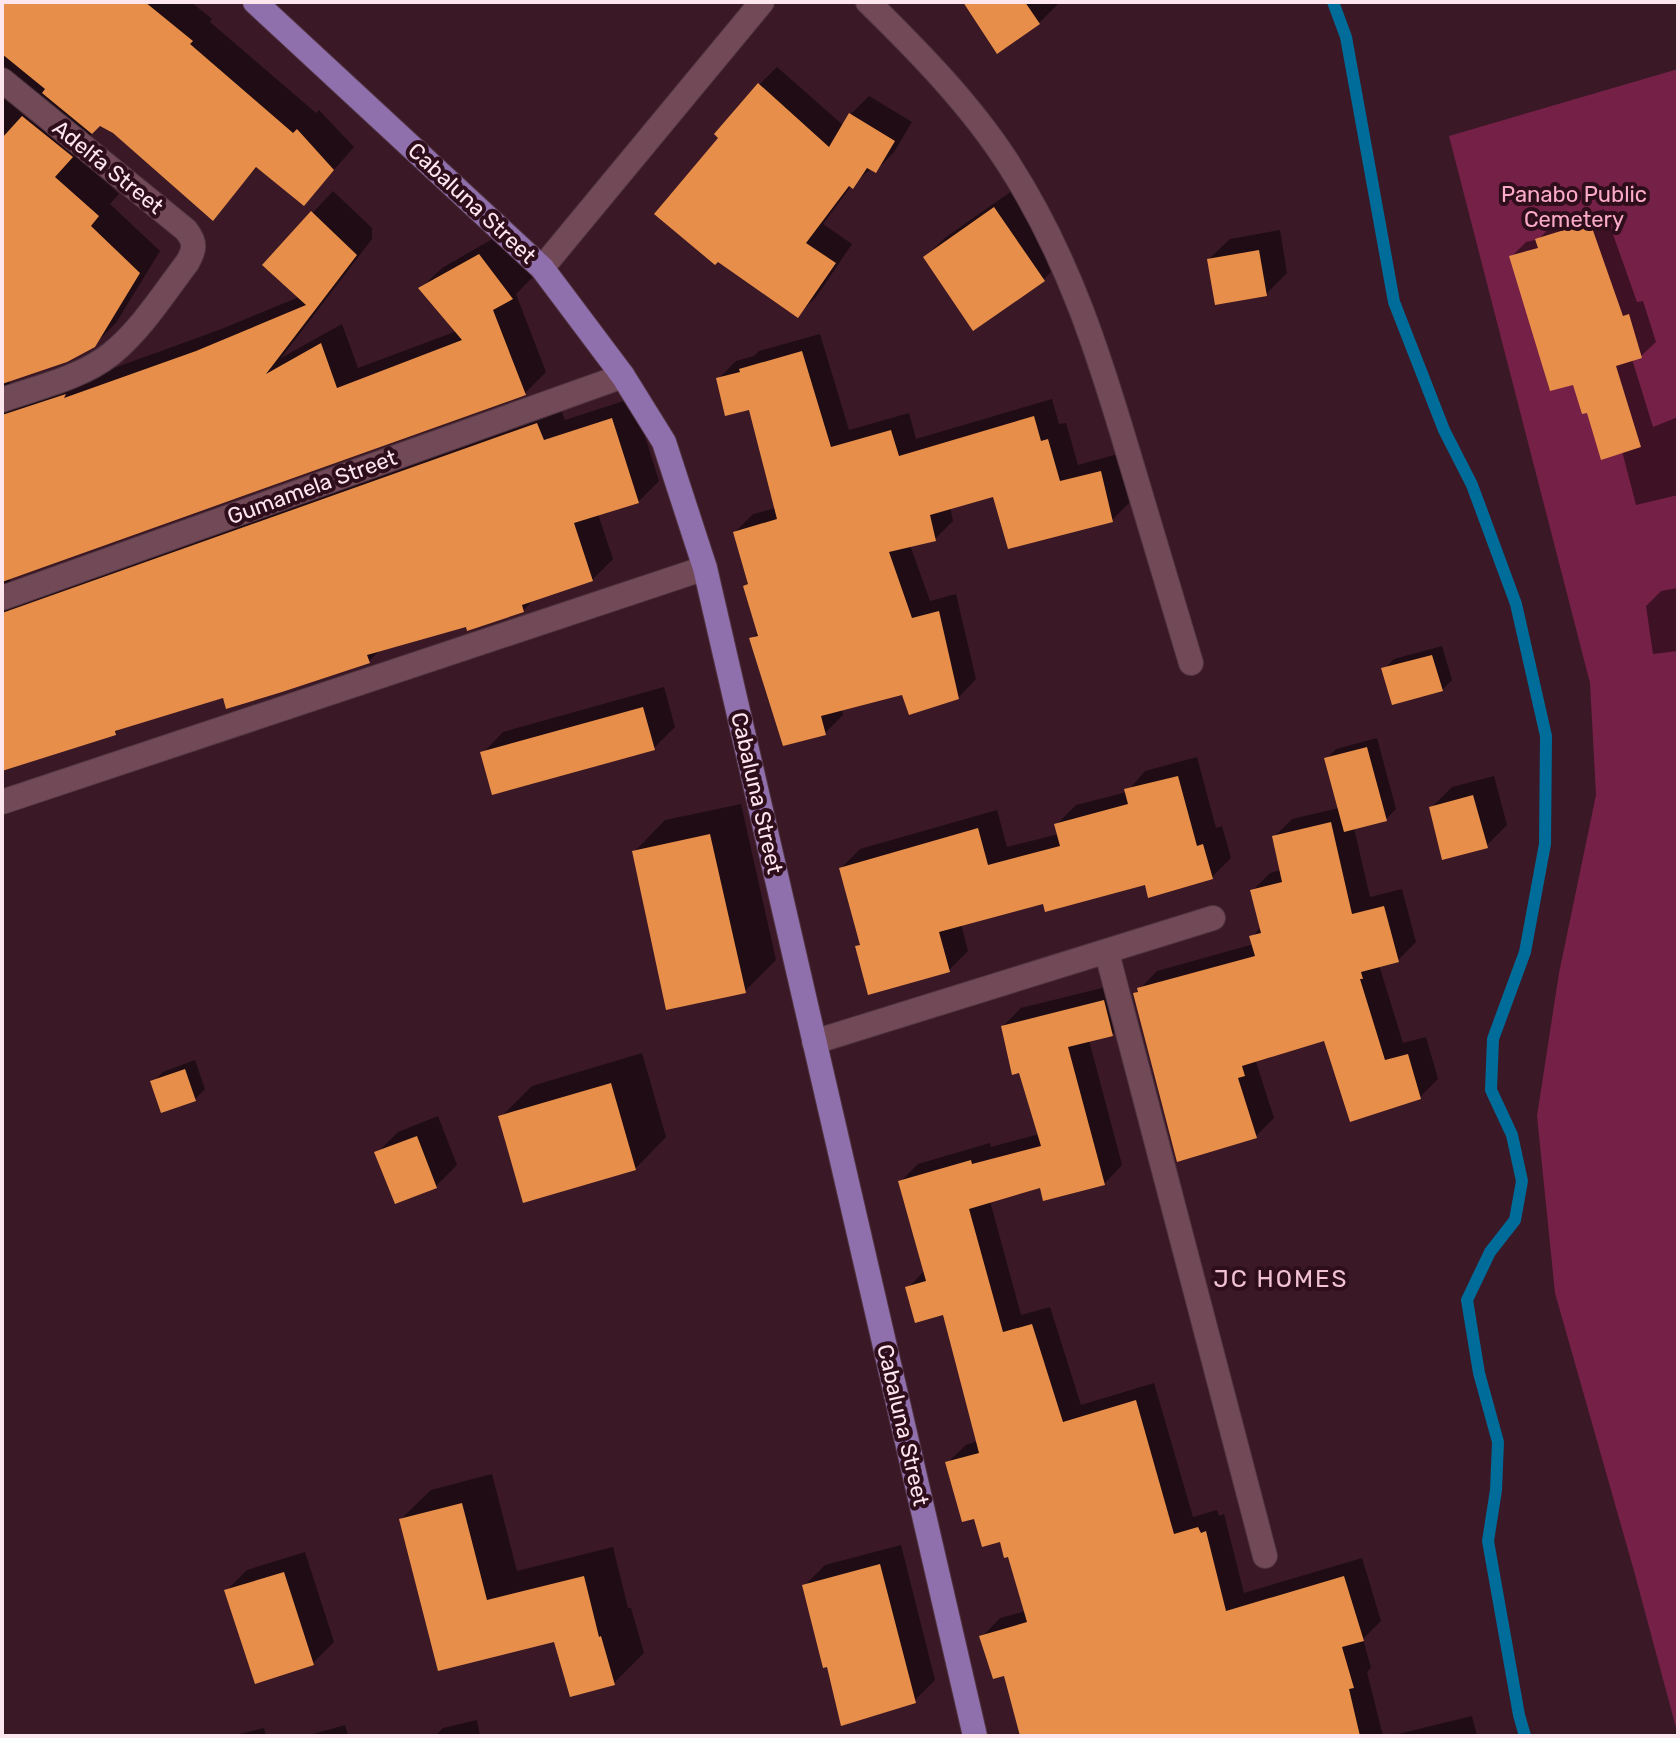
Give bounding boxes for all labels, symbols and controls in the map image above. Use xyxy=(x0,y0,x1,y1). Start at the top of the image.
street label: Adelfa Street xyxy=(47,114,169,220)
street label: Cabaluna Street xyxy=(402,137,542,269)
park label: Panabo Public Cemetery xyxy=(1501,181,1647,233)
street label: Gumamela Street xyxy=(224,444,401,530)
street label: Cabaluna Street xyxy=(725,710,789,877)
district label: JC HOMES xyxy=(1214,1265,1349,1293)
street label: Cabaluna Street xyxy=(871,1342,935,1509)

